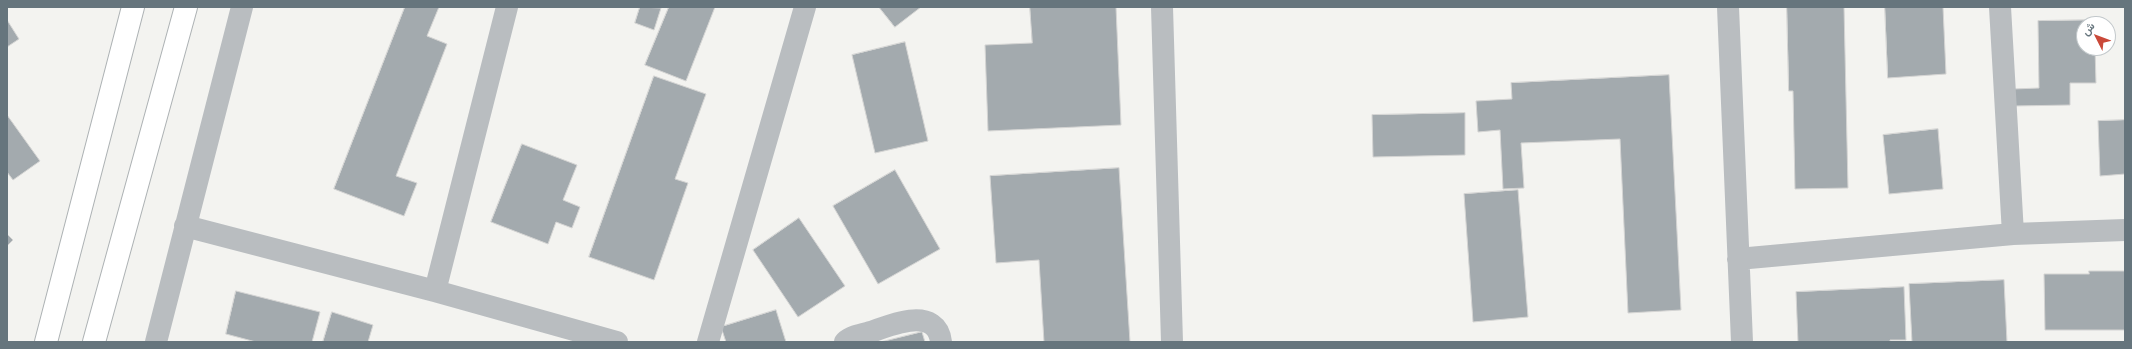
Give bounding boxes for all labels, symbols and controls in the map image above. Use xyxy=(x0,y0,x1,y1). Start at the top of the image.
north arrow xyxy=(2076,16,2116,56)
text: ش xyxy=(2077,18,2098,39)

